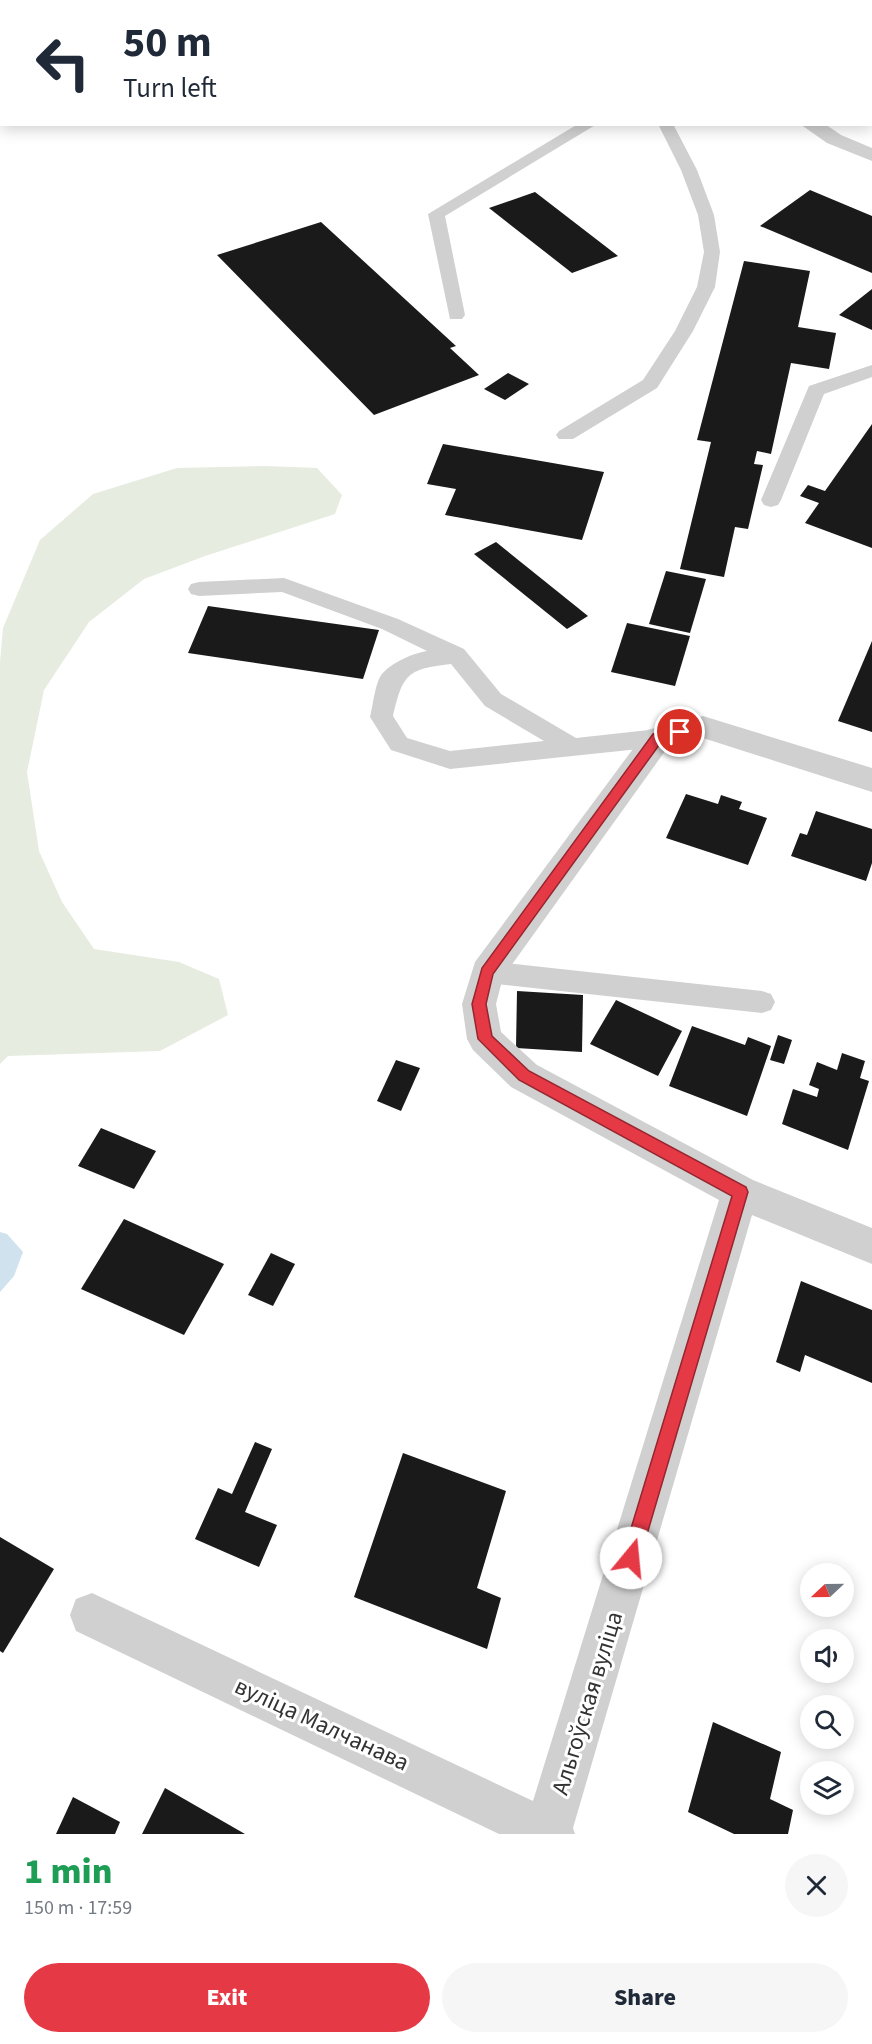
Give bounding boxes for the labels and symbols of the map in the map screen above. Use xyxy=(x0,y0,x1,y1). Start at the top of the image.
pin xyxy=(654,706,705,757)
position arrow xyxy=(599,1526,663,1590)
north arrow xyxy=(800,1563,854,1617)
street label: Альгоўская вуліца xyxy=(543,1607,632,1799)
street label: вуліца Малчанава xyxy=(229,1669,415,1780)

